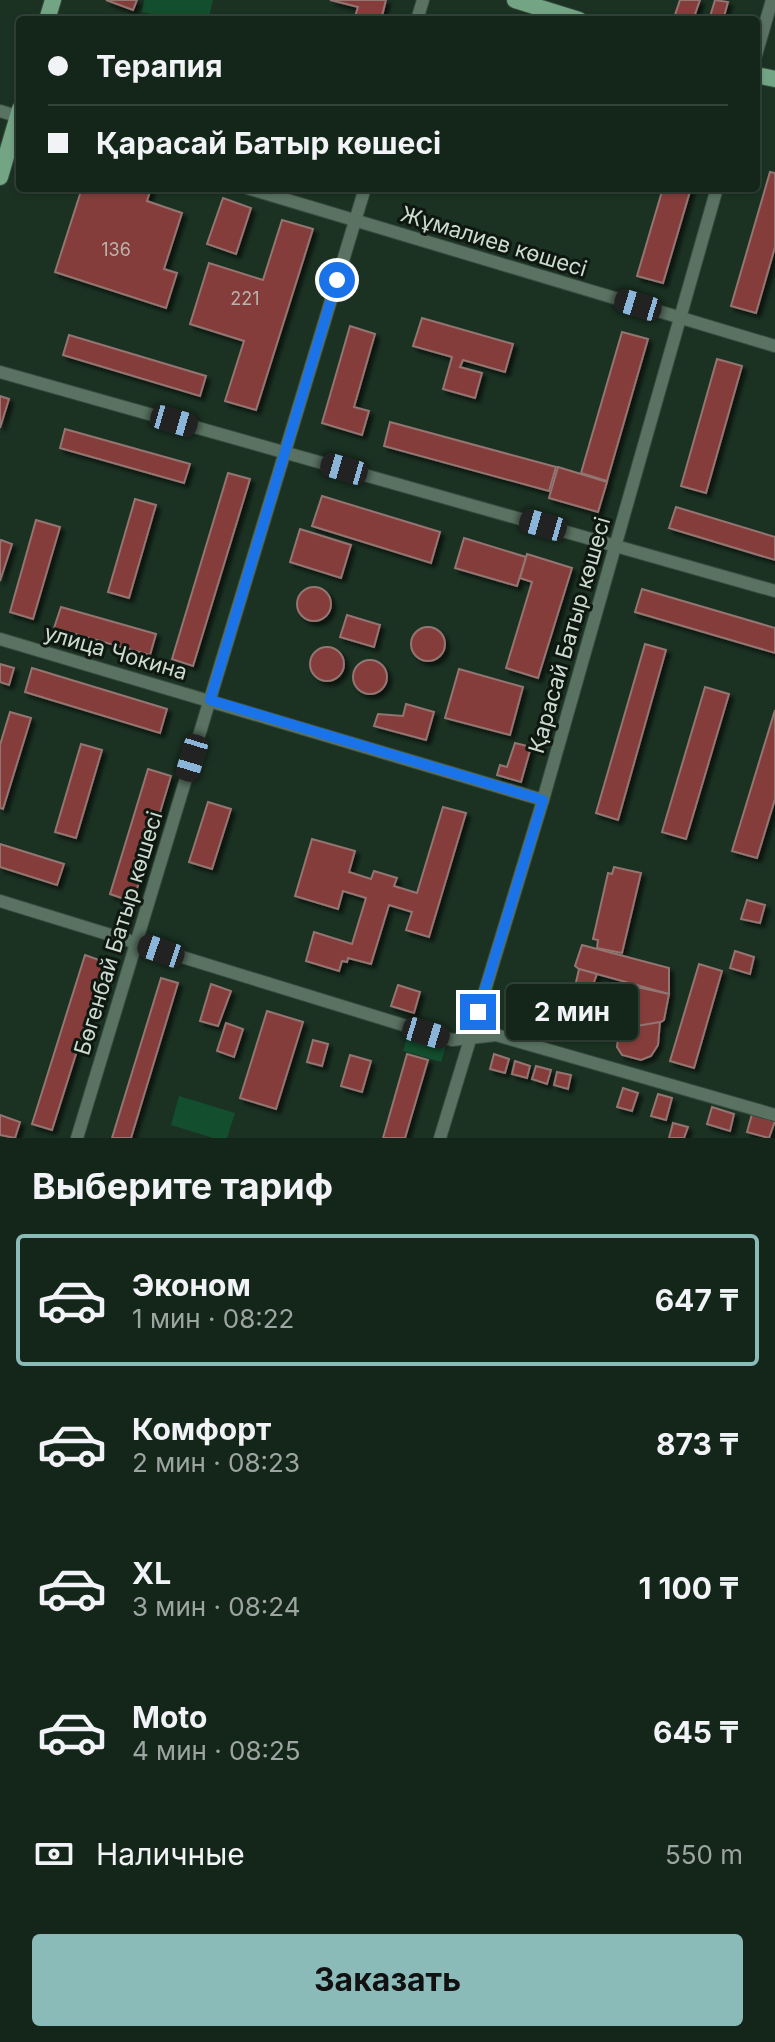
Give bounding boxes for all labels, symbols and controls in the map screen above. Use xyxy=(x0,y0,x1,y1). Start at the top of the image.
text: Терапия xyxy=(96,48,223,84)
text: Қарасай Батыр көшесі xyxy=(96,125,441,161)
street label: Жұмалиев көшесі xyxy=(398,200,590,282)
house number: 136 xyxy=(101,239,131,260)
route start xyxy=(319,262,355,298)
car xyxy=(612,287,664,323)
house number: 221 xyxy=(230,288,260,309)
car xyxy=(148,403,200,439)
car xyxy=(318,451,370,487)
car xyxy=(517,507,569,543)
street label: Қарасай Батыр көшесі xyxy=(523,514,615,756)
street label: улица Чокина xyxy=(41,619,191,685)
car xyxy=(174,732,210,784)
street label: Бөгенбай Батыр көшесі xyxy=(69,808,167,1058)
car xyxy=(134,932,188,970)
callout: 2 мин xyxy=(506,984,638,1040)
route end xyxy=(460,994,496,1030)
text: 2 мин xyxy=(534,996,610,1027)
car xyxy=(400,1015,452,1051)
text: Выберите тариф xyxy=(32,1164,333,1208)
icon: car xyxy=(36,1264,108,1336)
text: Эконом xyxy=(132,1267,251,1303)
text: 647 ₸ xyxy=(655,1282,739,1318)
text: 1 мин · 08:22 xyxy=(132,1303,294,1334)
icon: car xyxy=(36,1408,108,1480)
text: Комфорт xyxy=(132,1411,271,1447)
text: 873 ₸ xyxy=(656,1426,739,1462)
text: 2 мин · 08:23 xyxy=(132,1447,300,1478)
icon: car xyxy=(36,1552,108,1624)
text: XL xyxy=(132,1555,171,1591)
text: 1 100 ₸ xyxy=(638,1570,739,1606)
text: 3 мин · 08:24 xyxy=(132,1591,300,1622)
icon: car xyxy=(36,1696,108,1768)
text: Moto xyxy=(132,1699,207,1735)
text: 645 ₸ xyxy=(653,1714,739,1750)
text: 4 мин · 08:25 xyxy=(132,1735,301,1766)
icon: cash xyxy=(32,1832,76,1876)
text: Наличные xyxy=(96,1836,245,1872)
text: 550 m xyxy=(665,1839,743,1870)
button: Заказать xyxy=(32,1934,743,2026)

